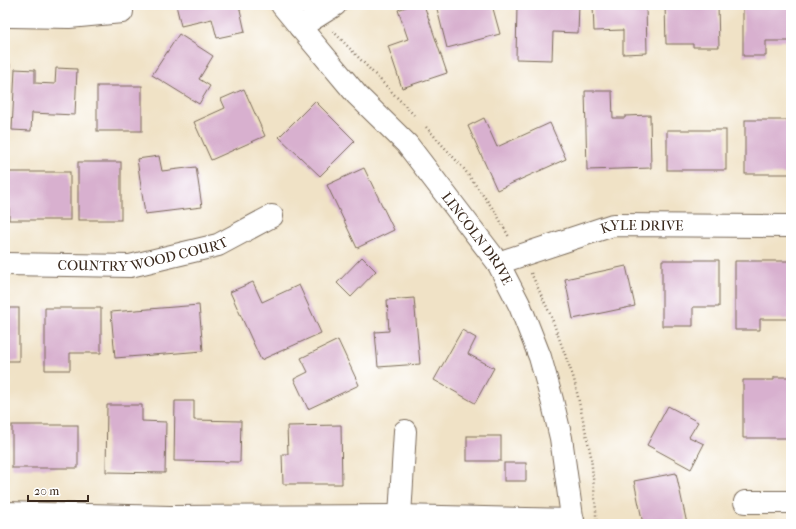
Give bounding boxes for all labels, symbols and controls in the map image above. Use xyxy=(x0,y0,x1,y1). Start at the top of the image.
street label: LINCOLN DRIVE xyxy=(438,188,516,288)
street label: KYLE DRIVE xyxy=(598,216,684,237)
street label: COUNTRY WOOD COURT xyxy=(57,233,231,275)
scale bar xyxy=(28,477,88,503)
text: 20 m xyxy=(34,484,59,498)

